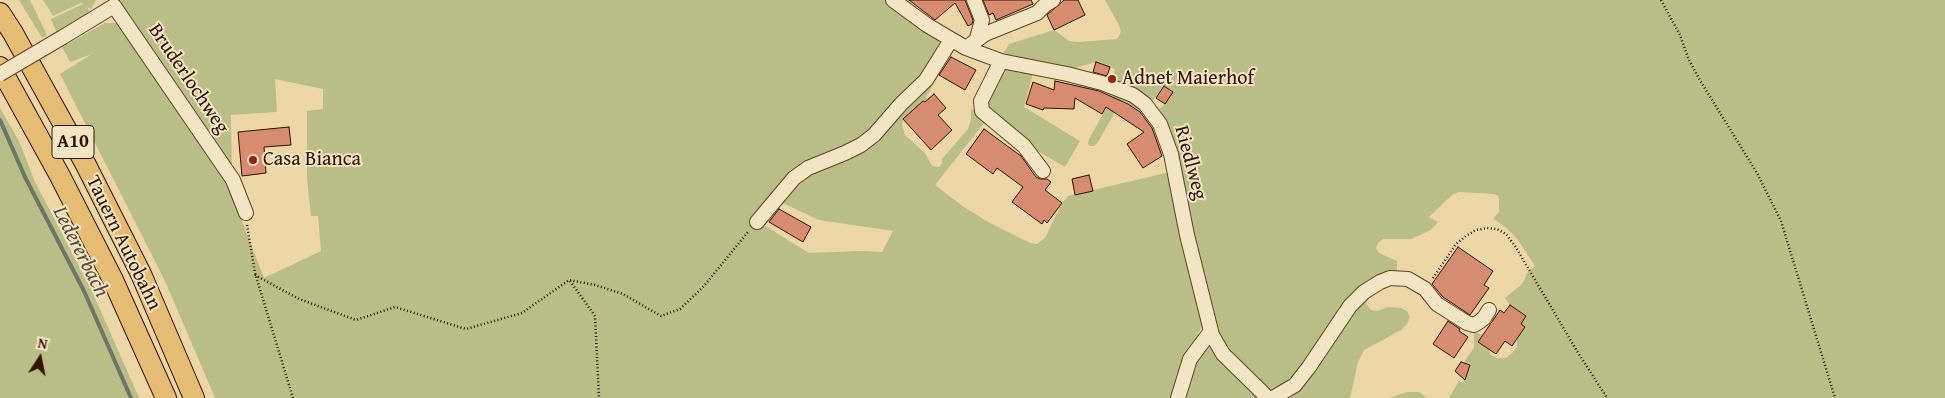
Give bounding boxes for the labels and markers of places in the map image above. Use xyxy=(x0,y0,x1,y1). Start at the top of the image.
place label: Adnet Maierhof xyxy=(1122,67,1254,91)
marker: Adnet Maierhof xyxy=(1106,73,1118,85)
place label: Casa Bianca xyxy=(263,148,361,172)
marker: Casa Bianca xyxy=(247,154,259,166)

